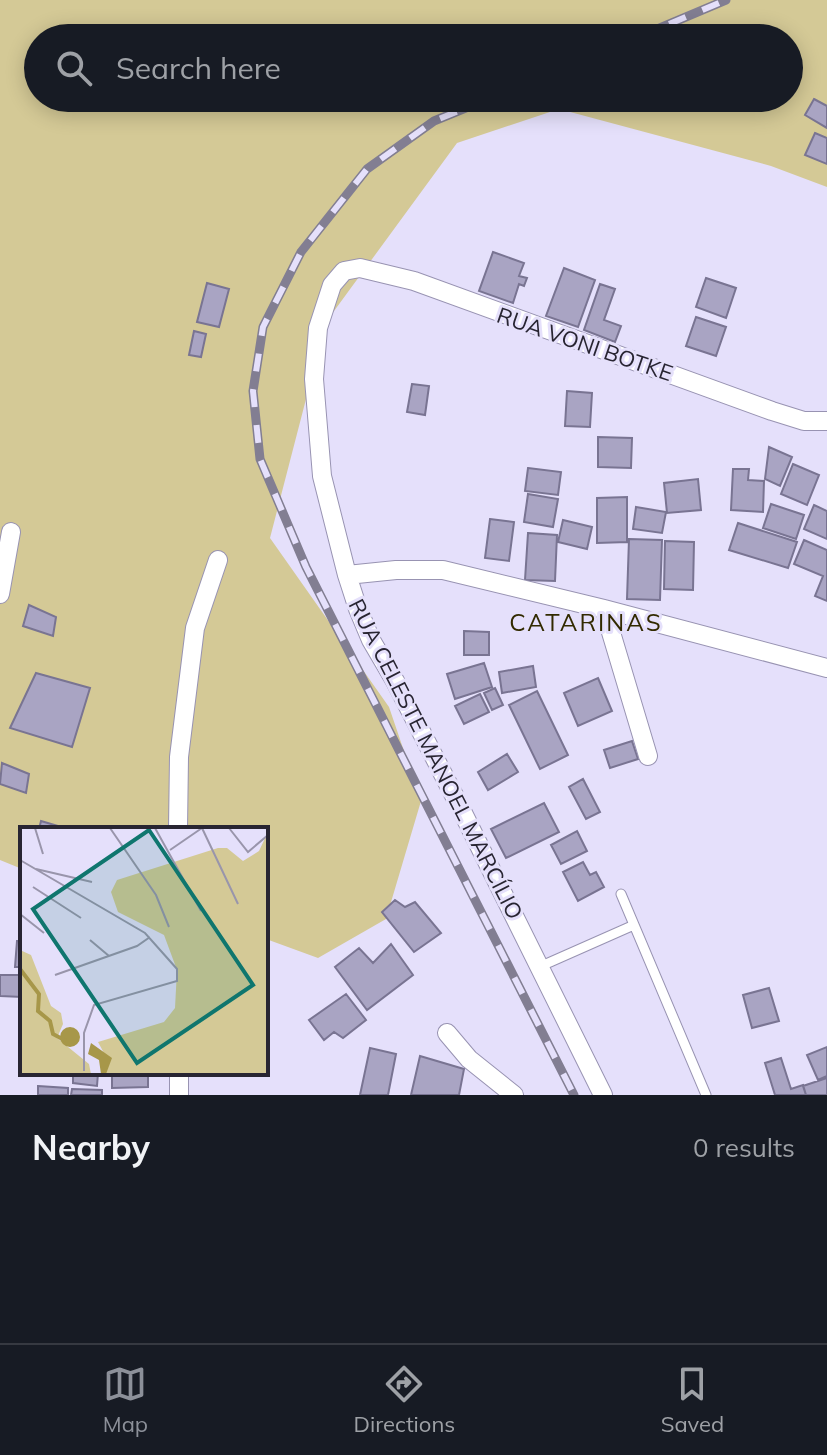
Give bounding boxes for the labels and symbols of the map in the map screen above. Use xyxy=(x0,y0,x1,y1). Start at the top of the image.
street label: RUA VONI BOTKE xyxy=(493,301,677,387)
street label: RUA CELESTE MANOEL MARCÍLIO xyxy=(343,594,529,924)
district label: CATARINAS xyxy=(509,607,663,637)
inset map xyxy=(20,827,268,1075)

